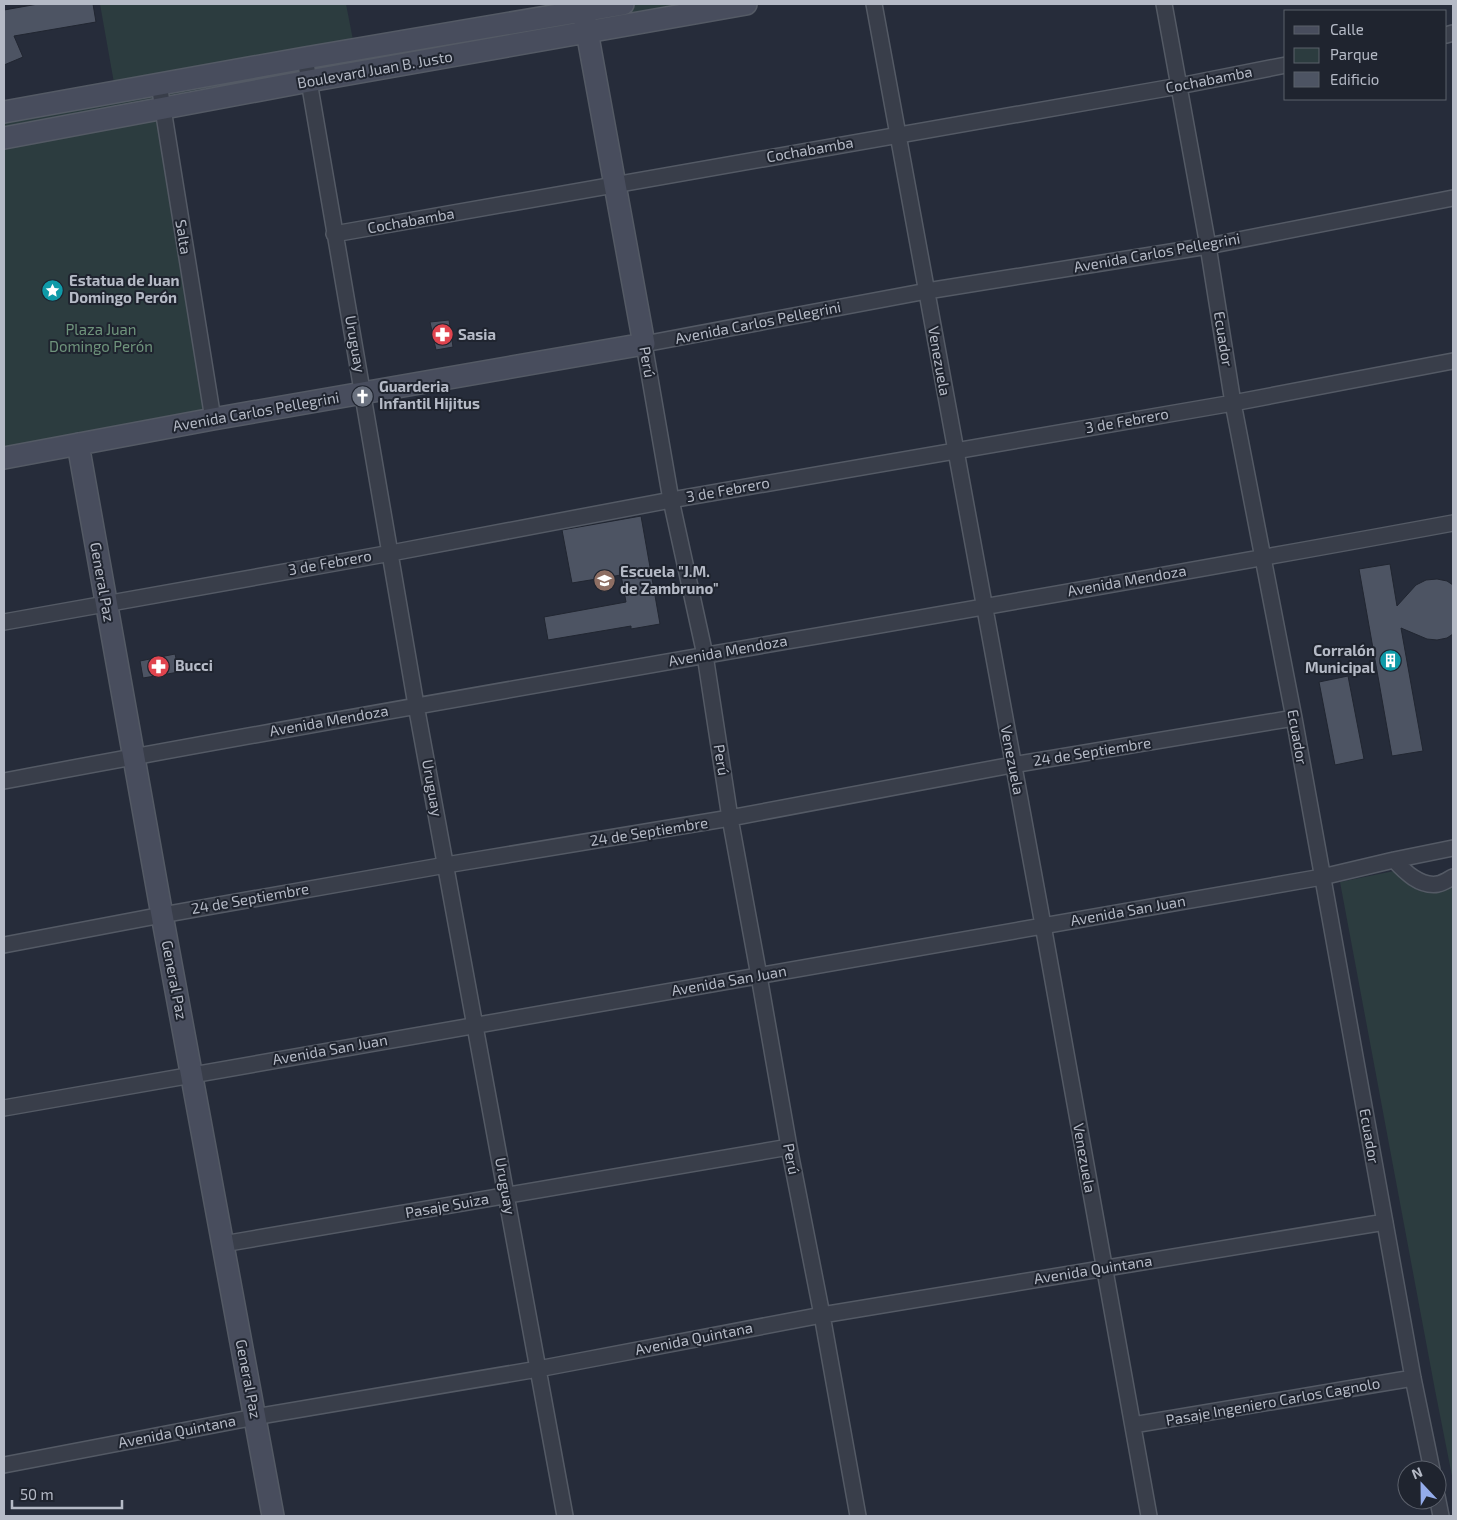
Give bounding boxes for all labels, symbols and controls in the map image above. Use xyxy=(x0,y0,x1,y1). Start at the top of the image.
legend xyxy=(1284,10,1447,100)
text: Calle xyxy=(1330,20,1364,38)
text: Parque xyxy=(1330,45,1378,63)
street label: Boulevard Juan B. Justo xyxy=(296,46,454,92)
street label: Cochabamba xyxy=(1164,62,1254,96)
text: Edificio xyxy=(1330,70,1379,88)
street label: Cochabamba xyxy=(765,133,855,166)
street label: Cochabamba xyxy=(366,204,456,237)
street label: Salta xyxy=(172,218,196,256)
street label: Avenida Carlos Pellegrini xyxy=(1072,229,1241,276)
place label: Estatua de Juan Domingo Perón xyxy=(69,271,180,306)
place icon: Estatua de Juan Domingo Perón xyxy=(41,278,65,302)
street label: Avenida Carlos Pellegrini xyxy=(673,297,842,347)
street label: Ecuador xyxy=(1211,310,1237,368)
street label: Uruguay xyxy=(342,314,370,374)
park label: Plaza Juan Domingo Perón xyxy=(49,320,153,355)
pharmacy icon: Sasia xyxy=(430,323,454,347)
place label: Sasia xyxy=(458,325,496,343)
street label: Venezuela xyxy=(925,325,955,397)
street label: Perú xyxy=(636,345,660,379)
place label: Guarderia Infantil Hijitus xyxy=(379,377,480,412)
church icon: Guarderia Infantil Hijitus xyxy=(351,384,375,408)
street label: Avenida Carlos Pellegrini xyxy=(171,388,340,435)
street label: 3 de Febrero xyxy=(1084,404,1170,436)
street label: 3 de Febrero xyxy=(685,473,771,505)
street label: General Paz xyxy=(87,541,119,623)
street label: 3 de Febrero xyxy=(287,546,373,578)
street label: Avenida Mendoza xyxy=(1066,561,1188,599)
place label: Escuela "J.M. de Zambruno" xyxy=(620,562,719,597)
school or university icon: Escuela "J.M. de Zambruno" xyxy=(592,569,616,593)
street label: Avenida Mendoza xyxy=(667,631,789,669)
place label: Corralón Municipal xyxy=(1305,641,1375,676)
building icon: Corralón Municipal xyxy=(1379,648,1403,672)
pharmacy icon: Bucci xyxy=(147,654,171,678)
place label: Bucci xyxy=(175,656,213,674)
street label: Avenida Mendoza xyxy=(268,701,390,739)
street label: Ecuador xyxy=(1284,708,1312,766)
street label: Venezuela xyxy=(997,724,1029,796)
street label: 24 de Septiembre xyxy=(1032,733,1152,769)
street label: Perú xyxy=(711,743,733,777)
street label: Uruguay xyxy=(419,758,447,818)
street label: 24 de Septiembre xyxy=(589,813,709,849)
street label: 24 de Septiembre xyxy=(190,879,310,917)
street label: Avenida San Juan xyxy=(1069,891,1187,929)
street label: General Paz xyxy=(158,939,192,1021)
street label: Avenida San Juan xyxy=(670,961,788,999)
street label: Avenida San Juan xyxy=(271,1030,389,1068)
street label: Ecuador xyxy=(1356,1107,1384,1165)
street label: Venezuela xyxy=(1070,1122,1100,1194)
street label: Perú xyxy=(780,1142,804,1176)
street label: Uruguay xyxy=(492,1156,520,1216)
street label: Pasaje Suiza xyxy=(404,1189,490,1222)
street label: Avenida Quintana xyxy=(1032,1251,1153,1288)
street label: Avenida Quintana xyxy=(633,1318,754,1359)
street label: General Paz xyxy=(232,1338,266,1420)
street label: Pasaje Ingeniero Carlos Cagnolo xyxy=(1164,1373,1382,1430)
street label: Avenida Quintana xyxy=(116,1411,237,1452)
north arrow xyxy=(1397,1460,1447,1510)
text: N xyxy=(1409,1463,1425,1482)
scale bar xyxy=(12,1478,122,1510)
text: 50 m xyxy=(20,1485,54,1503)

